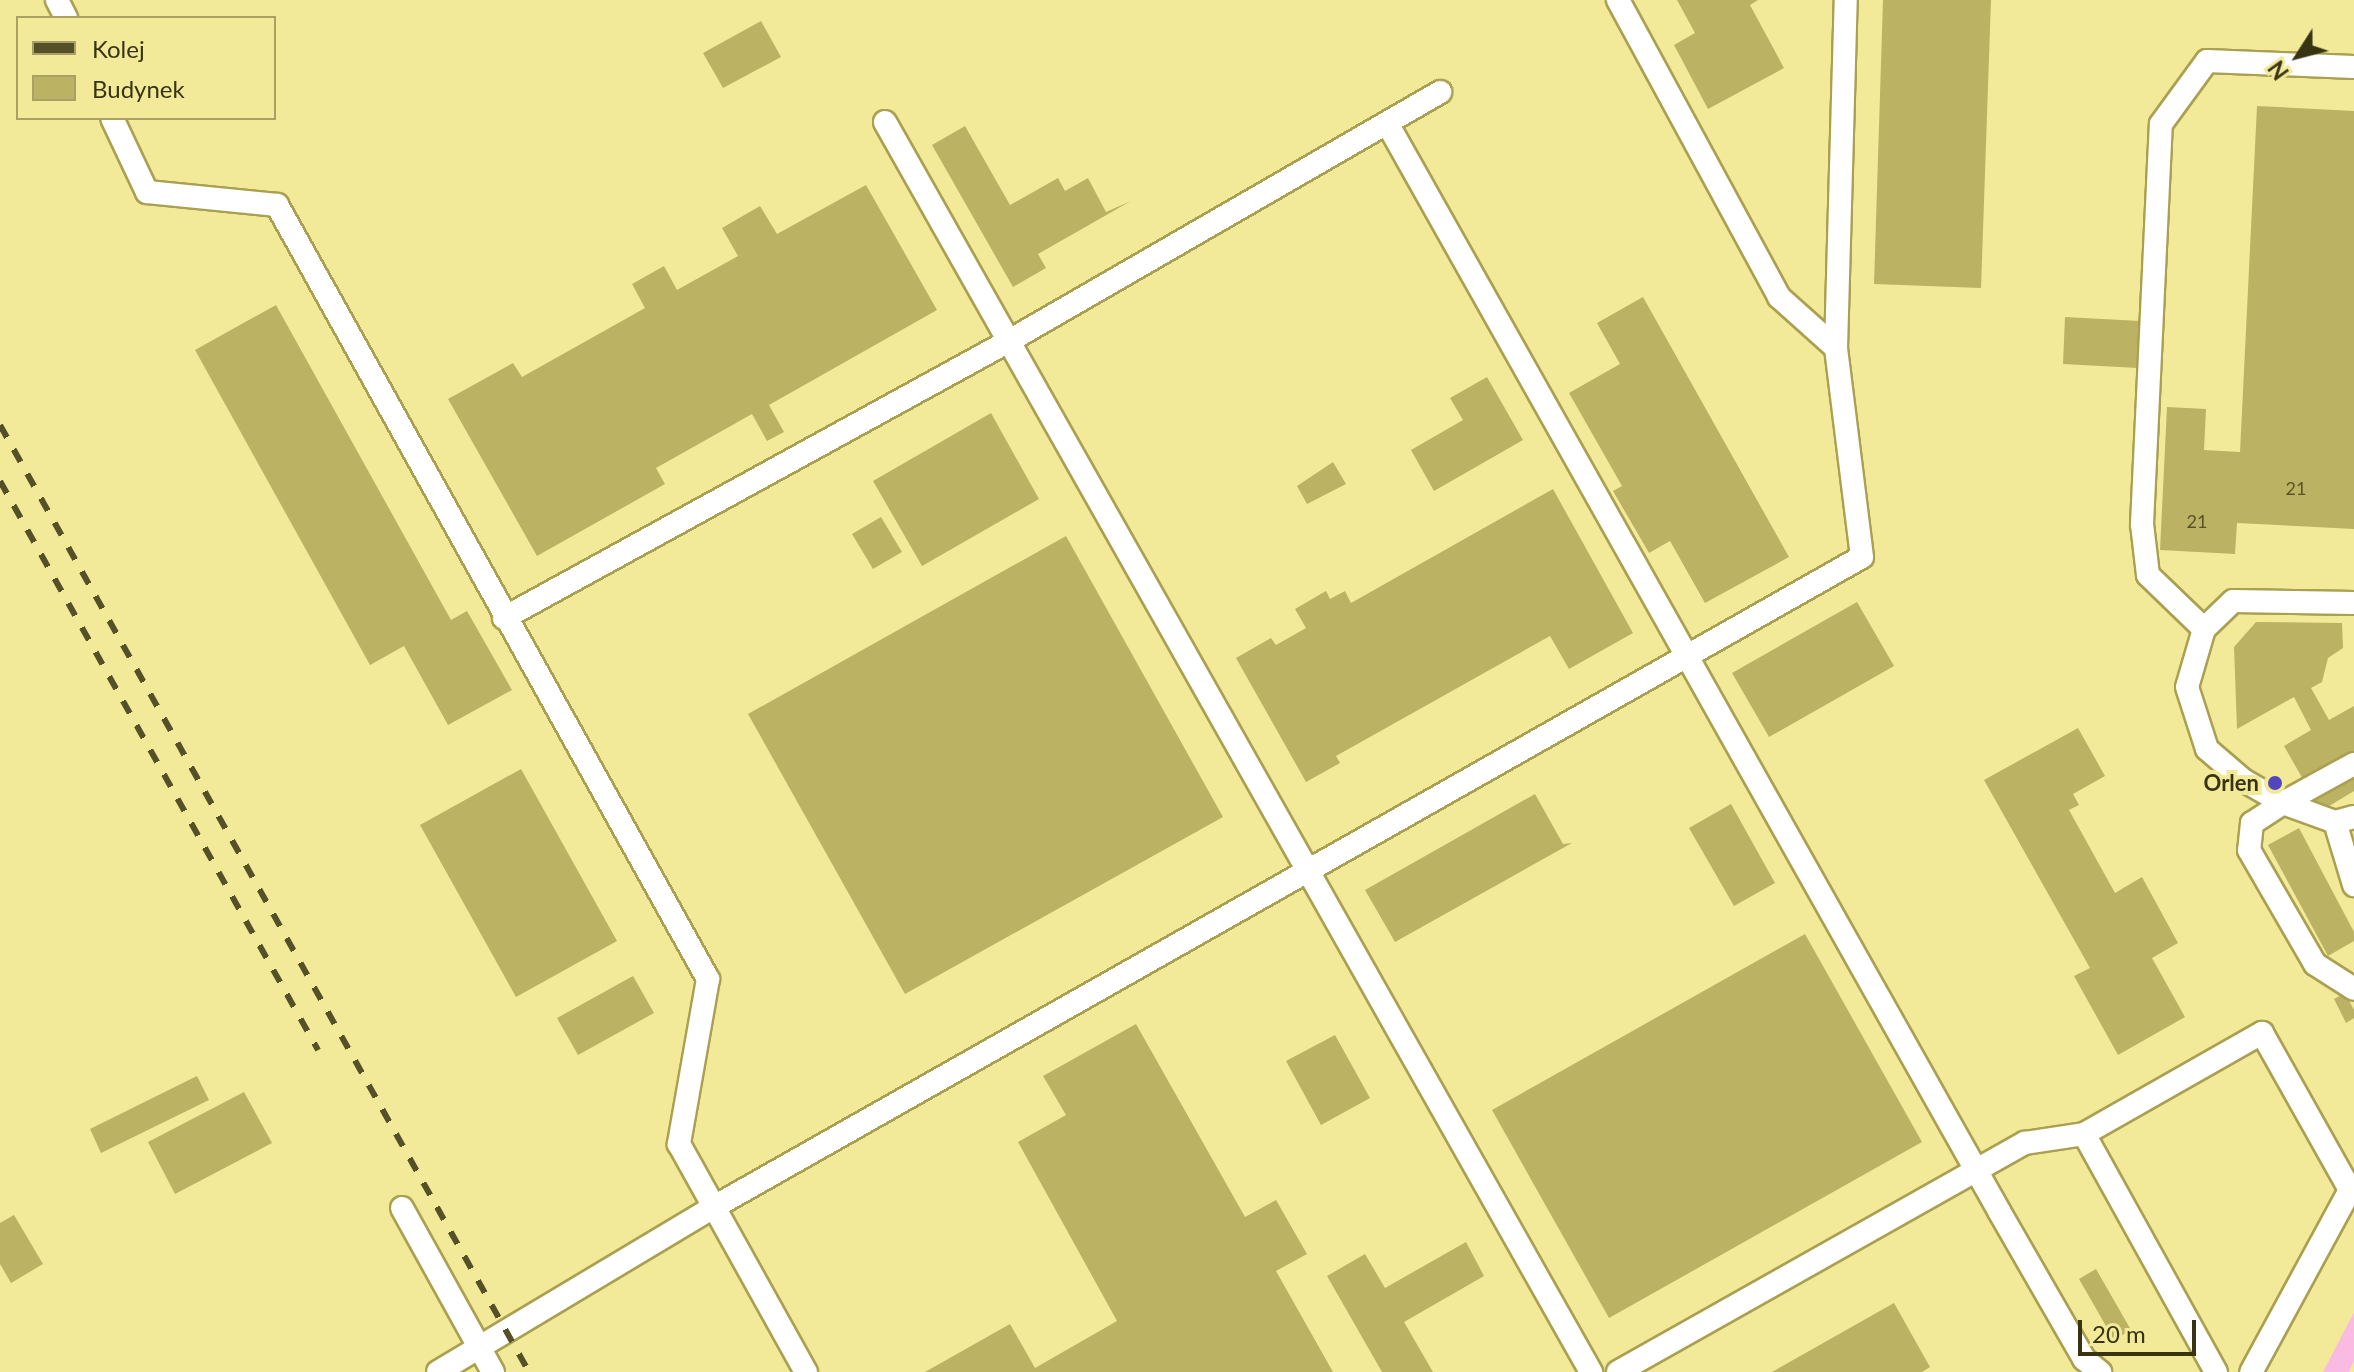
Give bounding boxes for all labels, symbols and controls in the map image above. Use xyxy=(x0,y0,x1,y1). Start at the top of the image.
legend xyxy=(16,16,276,120)
north arrow xyxy=(2258,16,2338,96)
text: Kolej xyxy=(92,34,145,63)
text: N xyxy=(2262,56,2294,85)
text: Budynek xyxy=(92,74,185,103)
house number: 21 xyxy=(2286,477,2306,499)
house number: 21 xyxy=(2187,510,2207,532)
place label: Orlen xyxy=(2204,770,2259,796)
marker: Orlen xyxy=(2266,774,2284,792)
scale bar xyxy=(2082,1304,2200,1354)
text: 20 m xyxy=(2092,1319,2146,1348)

